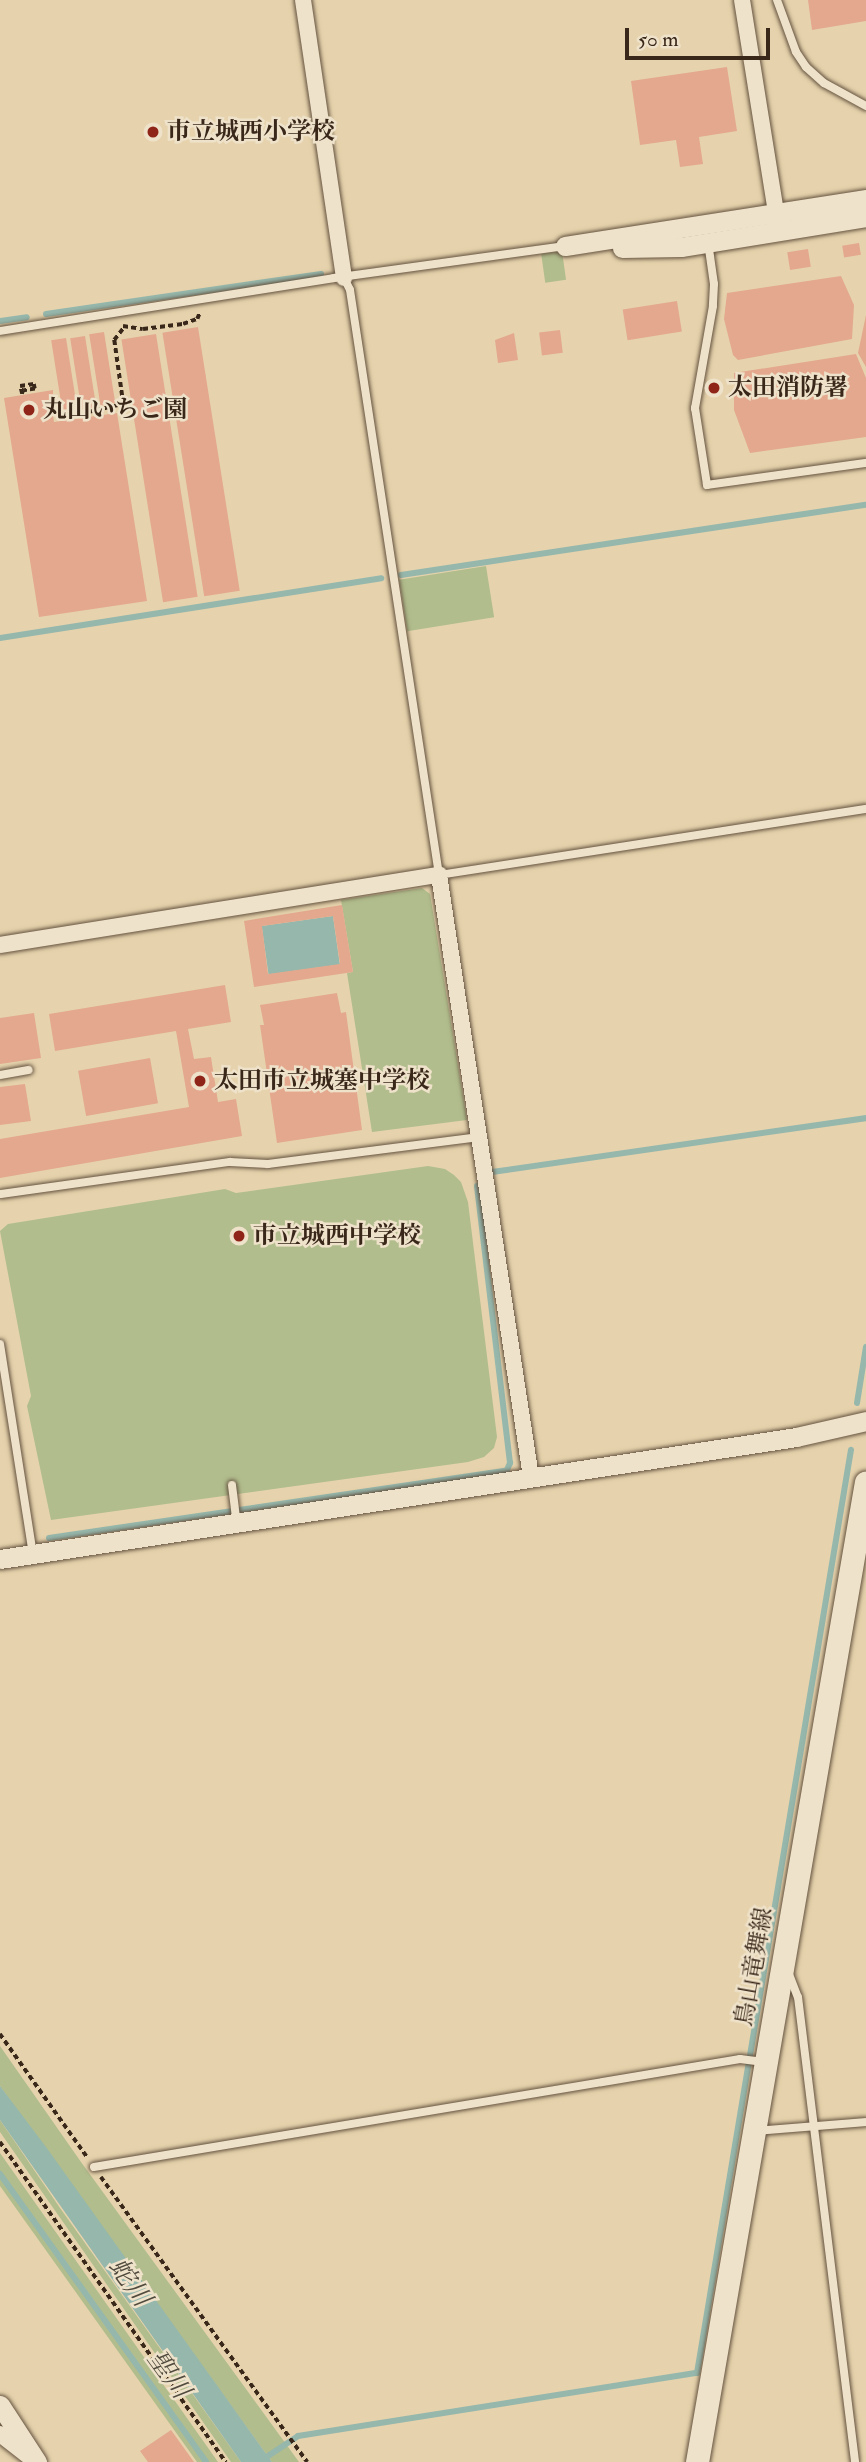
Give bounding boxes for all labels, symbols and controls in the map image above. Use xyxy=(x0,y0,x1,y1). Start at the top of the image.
scale bar xyxy=(628,14,773,58)
text: 50 m xyxy=(638,26,679,53)
place label: 市立城西小学校 xyxy=(167,118,335,146)
marker: 市立城西小学校 xyxy=(145,124,161,140)
place label: 太田消防署 xyxy=(728,374,848,402)
marker: 太田消防署 xyxy=(706,380,722,396)
place label: 丸山いちご園 xyxy=(43,396,187,424)
marker: 丸山いちご園 xyxy=(21,402,37,418)
place label: 太田市立城塞中学校 xyxy=(214,1067,430,1095)
marker: 太田市立城塞中学校 xyxy=(192,1073,208,1089)
place label: 市立城西中学校 xyxy=(253,1222,421,1250)
marker: 市立城西中学校 xyxy=(231,1228,247,1244)
street label: 鳥山竜舞線 xyxy=(729,1905,779,2029)
water label: 蛇川 xyxy=(101,2253,157,2313)
water label: 聖川 xyxy=(140,2345,196,2405)

